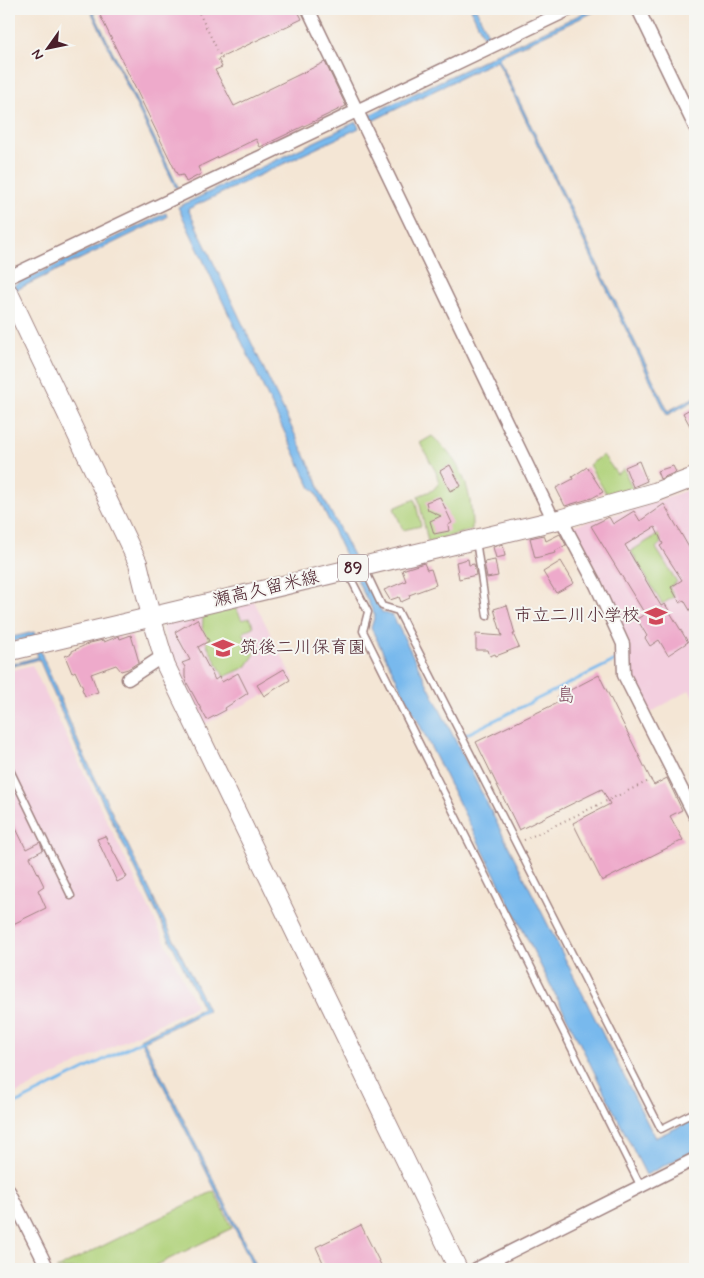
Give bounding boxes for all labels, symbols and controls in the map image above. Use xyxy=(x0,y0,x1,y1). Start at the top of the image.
north arrow xyxy=(22,22,72,72)
text: N xyxy=(28,46,48,63)
road number: 89 xyxy=(338,554,368,582)
street label: 瀬高久留米線 xyxy=(211,565,321,613)
school or university icon: 市立二川小学校 xyxy=(643,603,669,629)
place label: 市立二川小学校 xyxy=(514,604,640,628)
school or university icon: 筑後二川保育園 xyxy=(210,635,236,661)
place label: 筑後二川保育園 xyxy=(240,636,366,660)
district label: 島 xyxy=(556,683,576,708)

